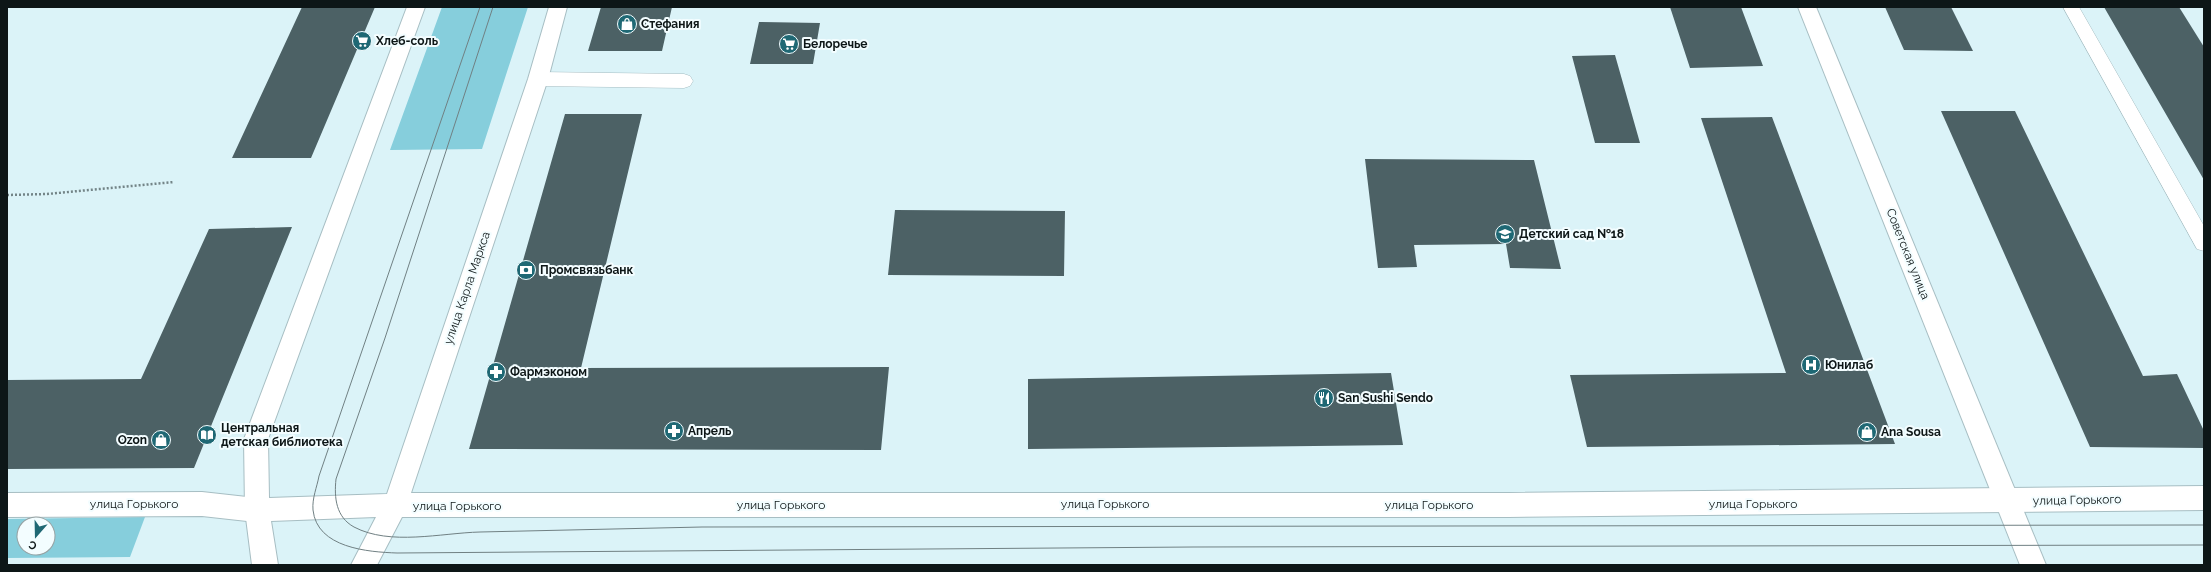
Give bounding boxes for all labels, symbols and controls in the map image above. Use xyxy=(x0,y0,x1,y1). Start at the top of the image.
shop icon: Стефания xyxy=(616,13,638,35)
place label: Стефания xyxy=(641,17,700,31)
supermarket icon: Хлеб-соль xyxy=(351,30,373,52)
supermarket icon: Белоречье xyxy=(778,33,800,55)
place label: Хлеб-соль xyxy=(375,34,439,48)
place label: Белоречье xyxy=(803,37,868,51)
street label: Советская улица xyxy=(1883,206,1933,302)
school or university icon: Детский сад №18 xyxy=(1494,223,1516,245)
place label: Детский сад №18 xyxy=(1519,227,1624,241)
street label: улица Карла Маркса xyxy=(441,230,493,346)
bank icon: Промсвязьбанк xyxy=(515,259,537,281)
place label: Промсвязьбанк xyxy=(540,263,634,277)
hospital icon: Юнилаб xyxy=(1800,354,1822,376)
place label: Юнилаб xyxy=(1825,358,1874,372)
pharmacy icon: Фармэконом xyxy=(485,361,507,383)
place label: Фармэконом xyxy=(510,365,587,379)
restaurant icon: San Sushi Sendo xyxy=(1313,387,1335,409)
place label: San Sushi Sendo xyxy=(1338,391,1433,405)
pharmacy icon: Апрель xyxy=(663,420,685,442)
place label: Центральная детская библиотека xyxy=(221,421,343,449)
shop icon: Ana Sousa xyxy=(1856,421,1878,443)
library icon: Центральная детская библиотека xyxy=(196,424,218,446)
place label: Апрель xyxy=(688,424,732,438)
place label: Ana Sousa xyxy=(1881,425,1941,439)
shop icon: Ozon xyxy=(150,429,172,451)
place label: Ozon xyxy=(118,433,147,447)
street label: улица Горького xyxy=(2033,492,2121,508)
street label: улица Горького xyxy=(90,497,178,511)
street label: улица Горького xyxy=(1061,497,1149,511)
street label: улица Горького xyxy=(1709,497,1797,511)
street label: улица Горького xyxy=(737,498,825,512)
street label: улица Горького xyxy=(1385,498,1473,512)
street label: улица Горького xyxy=(413,499,501,513)
north arrow xyxy=(16,516,56,556)
text: С xyxy=(27,537,39,552)

